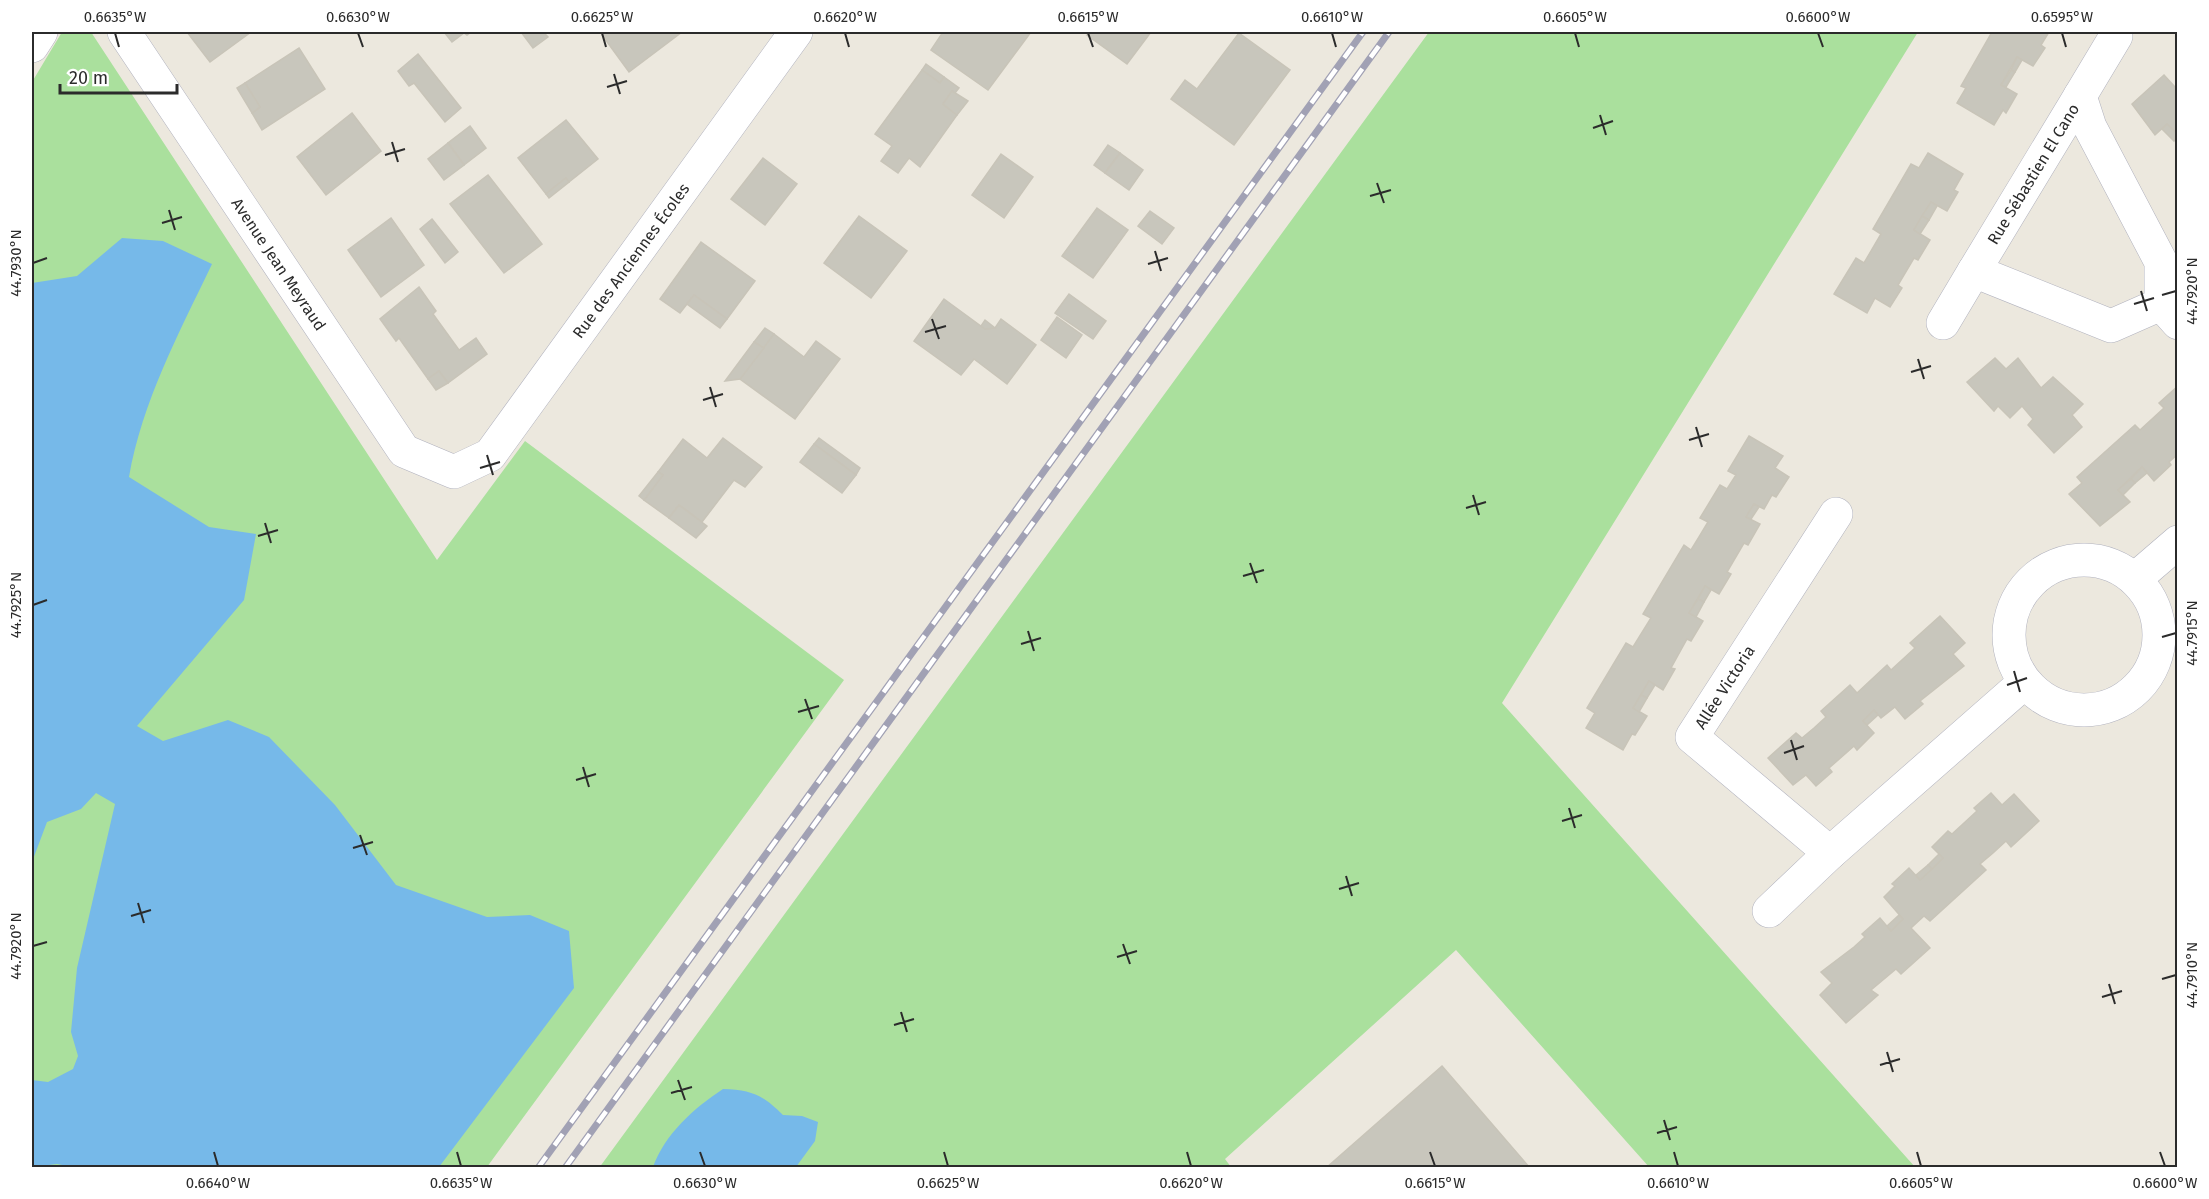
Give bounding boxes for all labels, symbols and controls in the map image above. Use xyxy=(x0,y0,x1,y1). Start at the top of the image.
text: 0.6635°W xyxy=(84,8,147,26)
text: 0.6630°W xyxy=(326,8,390,26)
text: 0.6625°W xyxy=(571,8,634,26)
text: 0.6620°W xyxy=(813,8,877,26)
text: 0.6615°W xyxy=(1057,8,1119,26)
text: 0.6610°W xyxy=(1301,8,1364,26)
text: 0.6605°W xyxy=(1543,8,1607,26)
text: 0.6600°W xyxy=(1786,8,1851,26)
text: 0.6595°W xyxy=(2031,8,2094,26)
scale bar xyxy=(60,57,177,95)
text: 20 m xyxy=(69,67,108,89)
street label: Rue Sébastien El Cano xyxy=(1983,100,2083,248)
street label: Rue des Anciennes Écoles xyxy=(569,180,693,342)
street label: Avenue Jean Meyraud xyxy=(228,194,330,334)
text: 44.7930°N xyxy=(7,229,25,297)
text: 44.7920°N xyxy=(2183,257,2201,325)
text: 44.7925°N xyxy=(7,572,25,638)
text: 44.7915°N xyxy=(2183,600,2201,666)
street label: Allée Victoria xyxy=(1691,642,1759,732)
text: 44.7920°N xyxy=(7,912,25,980)
text: 44.7910°N xyxy=(2183,942,2201,1008)
text: 0.6640°W xyxy=(186,1174,251,1192)
text: 0.6635°W xyxy=(430,1174,493,1192)
text: 0.6630°W xyxy=(673,1174,737,1192)
text: 0.6625°W xyxy=(917,1174,980,1192)
text: 0.6620°W xyxy=(1159,1174,1223,1192)
text: 0.6615°W xyxy=(1404,1174,1466,1192)
text: 0.6610°W xyxy=(1647,1174,1710,1192)
text: 0.6605°W xyxy=(1889,1174,1953,1192)
text: 0.6600°W xyxy=(2133,1174,2198,1192)

